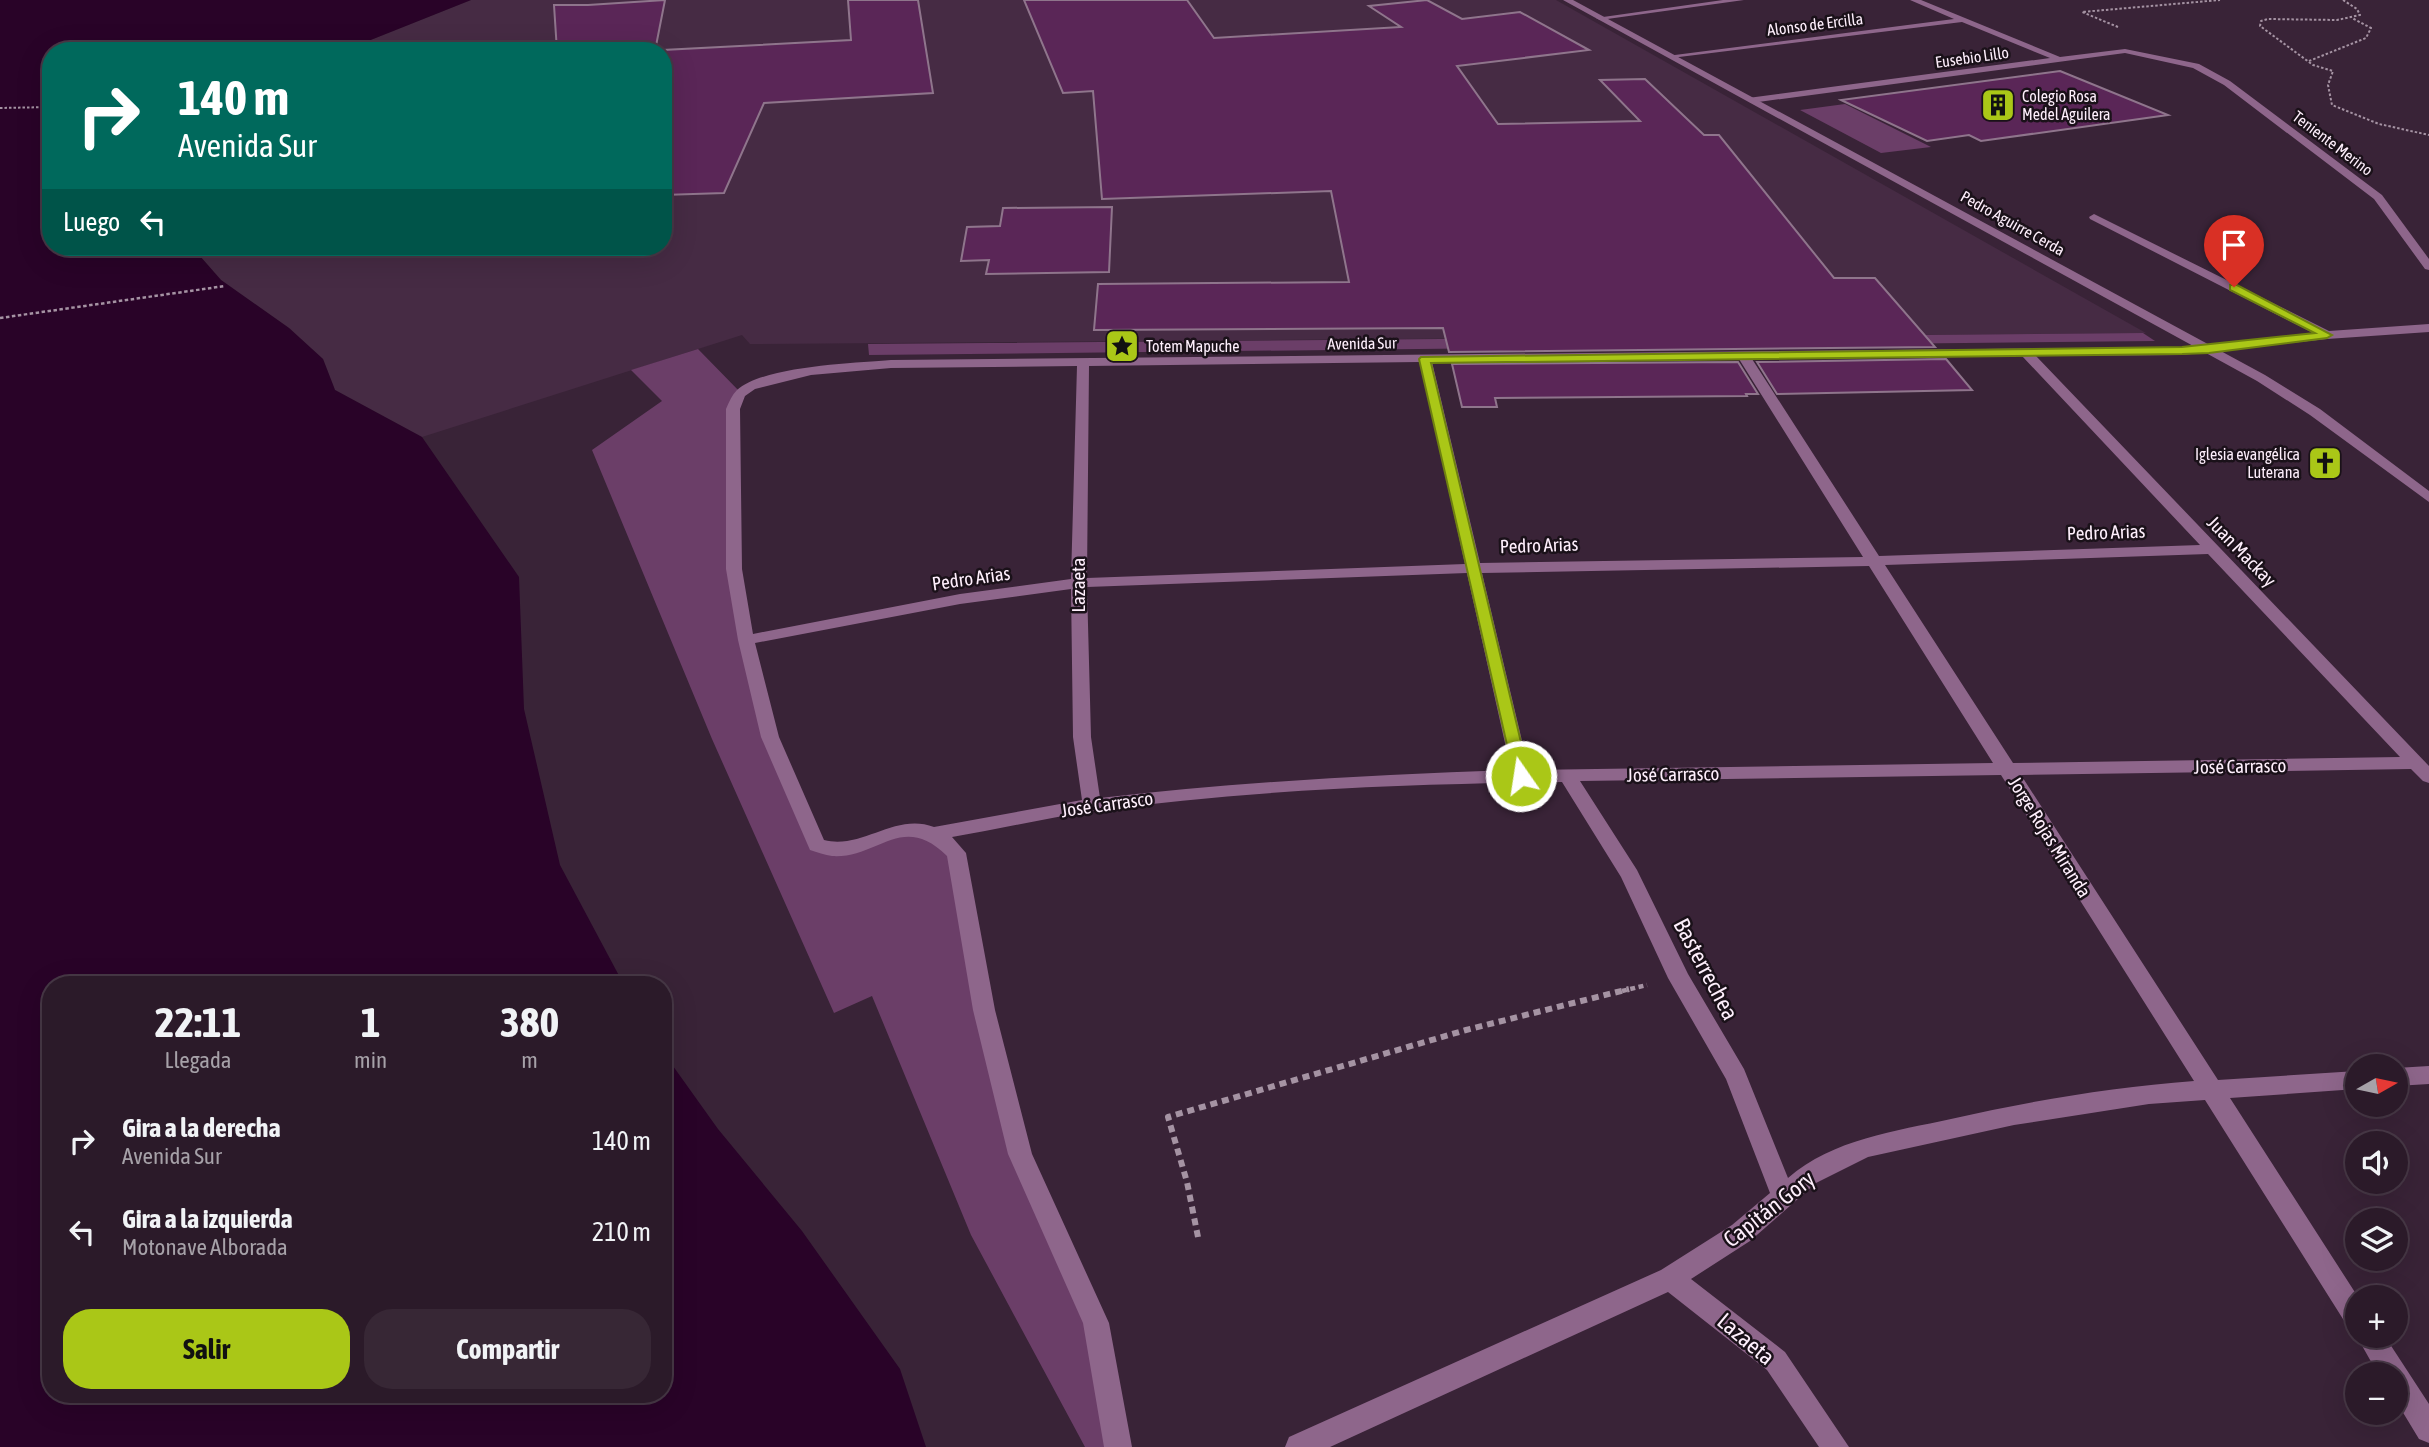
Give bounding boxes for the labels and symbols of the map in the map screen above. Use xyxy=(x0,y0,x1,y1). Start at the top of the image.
street label: Alonso de Ercilla xyxy=(1766,9,1864,39)
street label: Eusebio Lillo xyxy=(1934,43,2010,71)
building icon: Colegio Rosa Medel Aguilera xyxy=(1979,86,2017,124)
place label: Colegio Rosa Medel Aguilera xyxy=(2022,87,2111,124)
street label: Teniente Merino xyxy=(2289,107,2377,179)
street label: Pedro Aguirre Cerda xyxy=(1957,187,2068,260)
pin xyxy=(2204,215,2264,287)
place icon: Totem Mapuche xyxy=(1103,327,1141,365)
street label: Avenida Sur xyxy=(1327,333,1397,353)
place label: Totem Mapuche xyxy=(1146,337,1239,356)
church icon: Iglesia evangélica Luterana xyxy=(2306,444,2344,482)
place label: Iglesia evangélica Luterana xyxy=(2195,445,2300,481)
street label: Juan Mackay xyxy=(2203,511,2281,591)
street label: Pedro Arias xyxy=(2066,520,2146,544)
street label: Pedro Arias xyxy=(1499,533,1579,557)
street label: Lazaeta xyxy=(1067,558,1089,612)
street label: Pedro Arias xyxy=(931,562,1012,594)
position arrow xyxy=(1484,739,1558,813)
street label: José Carrasco xyxy=(2193,754,2287,778)
street label: José Carrasco xyxy=(1626,762,1720,786)
street label: Jorge Rojas Miranda xyxy=(2004,773,2096,901)
street label: José Carrasco xyxy=(1060,787,1154,821)
street label: Basterrechea xyxy=(1668,914,1744,1024)
north arrow xyxy=(2345,1054,2408,1116)
street label: Capitán Gory xyxy=(1718,1165,1820,1253)
street label: Lazaeta xyxy=(1712,1308,1780,1370)

